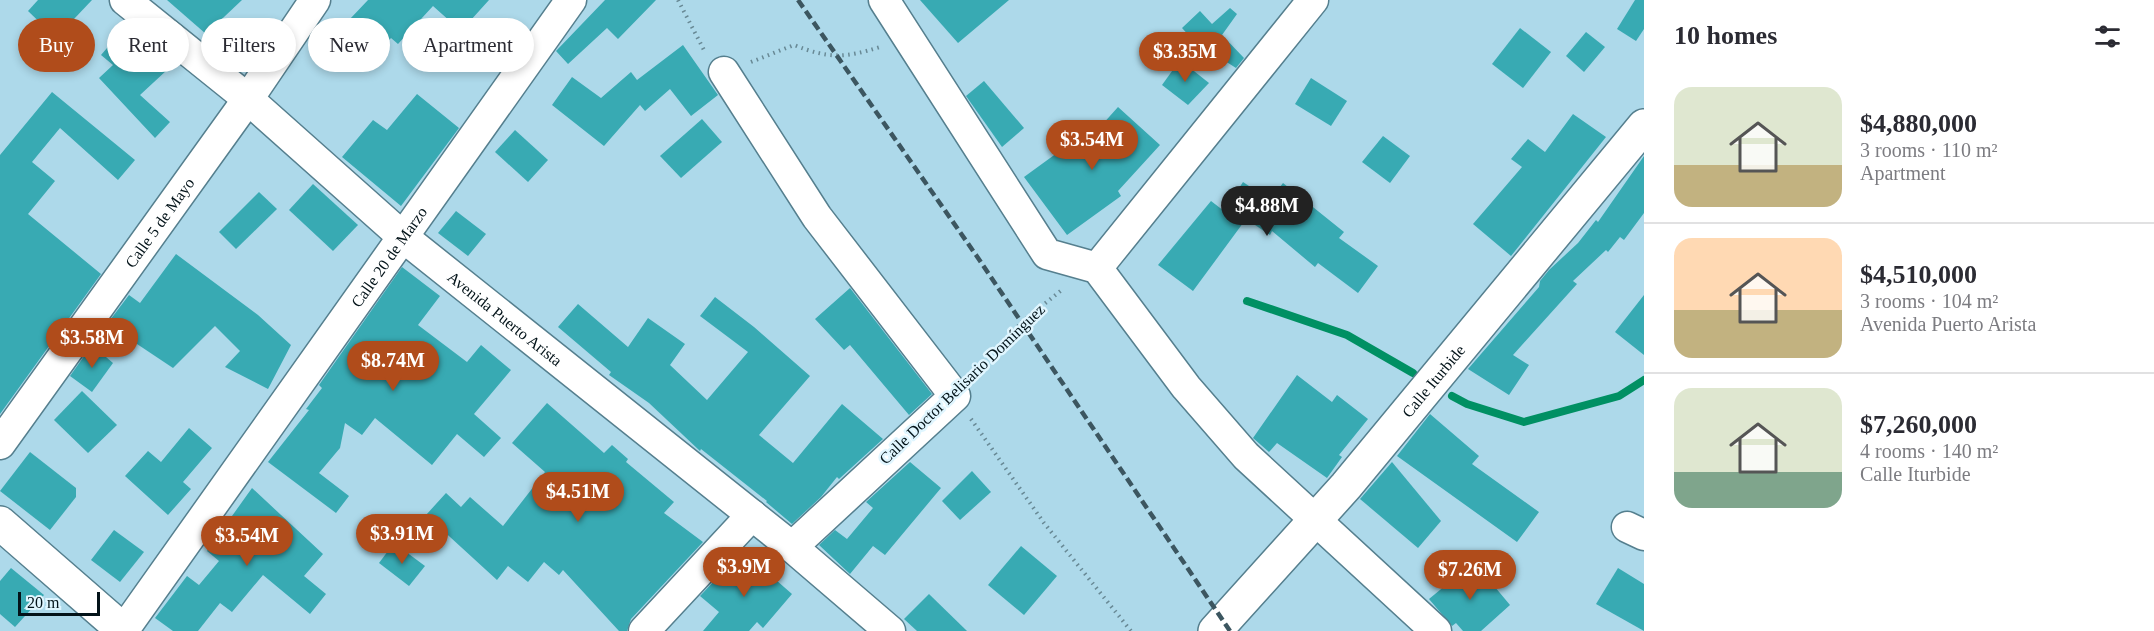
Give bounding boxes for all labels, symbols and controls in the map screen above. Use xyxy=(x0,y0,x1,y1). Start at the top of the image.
chip: Buy xyxy=(18,18,95,72)
chip: Rent xyxy=(107,18,189,72)
chip: Filters xyxy=(201,18,296,72)
chip: New xyxy=(308,18,390,72)
chip: Apartment xyxy=(402,18,534,72)
icon: filters xyxy=(2091,20,2124,53)
text: 10 homes xyxy=(1674,21,1777,50)
pin: $3.35M xyxy=(1136,32,1234,83)
text: $3.35M xyxy=(1153,40,1217,62)
text: $4,880,000 xyxy=(1860,109,1977,138)
icon: home xyxy=(1722,111,1794,183)
pin: $3.54M xyxy=(1043,120,1141,171)
text: $3.54M xyxy=(1060,128,1124,150)
text: 3 rooms · 110 m² xyxy=(1860,139,1997,161)
text: Apartment xyxy=(1860,162,1946,184)
street label: Calle 5 de Mayo xyxy=(121,174,197,270)
pin: $4.88M xyxy=(1218,186,1316,237)
text: $4.88M xyxy=(1235,194,1299,216)
street label: Calle 20 de Marzo xyxy=(347,203,430,310)
text: $4,510,000 xyxy=(1860,260,1977,289)
icon: home xyxy=(1722,262,1794,334)
street label: Avenida Puerto Arista xyxy=(445,268,566,369)
text: 3 rooms · 104 m² xyxy=(1860,290,1998,312)
street label: Calle Doctor Belisario Domínguez xyxy=(876,301,1049,468)
text: Avenida Puerto Arista xyxy=(1860,313,2036,335)
pin: $3.58M xyxy=(43,318,141,369)
text: $3.58M xyxy=(60,326,124,348)
pin: $8.74M xyxy=(344,341,442,392)
street label: Calle Iturbide xyxy=(1398,341,1468,420)
text: $8.74M xyxy=(361,349,425,371)
text: $7,260,000 xyxy=(1860,410,1977,439)
icon: home xyxy=(1722,412,1794,484)
text: 4 rooms · 140 m² xyxy=(1860,440,1998,462)
text: Calle Iturbide xyxy=(1860,463,1971,485)
pin: $4.51M xyxy=(529,472,627,523)
text: $4.51M xyxy=(546,480,610,502)
pin: $3.91M xyxy=(353,514,451,565)
pin: $3.54M xyxy=(198,516,296,567)
text: $3.91M xyxy=(370,522,434,544)
text: $3.54M xyxy=(215,524,279,546)
pin: $3.9M xyxy=(702,547,786,598)
pin: $7.26M xyxy=(1421,550,1519,601)
text: $3.9M xyxy=(717,555,771,577)
text: $7.26M xyxy=(1438,558,1502,580)
scale bar xyxy=(18,589,100,616)
text: 20 m xyxy=(27,594,59,611)

